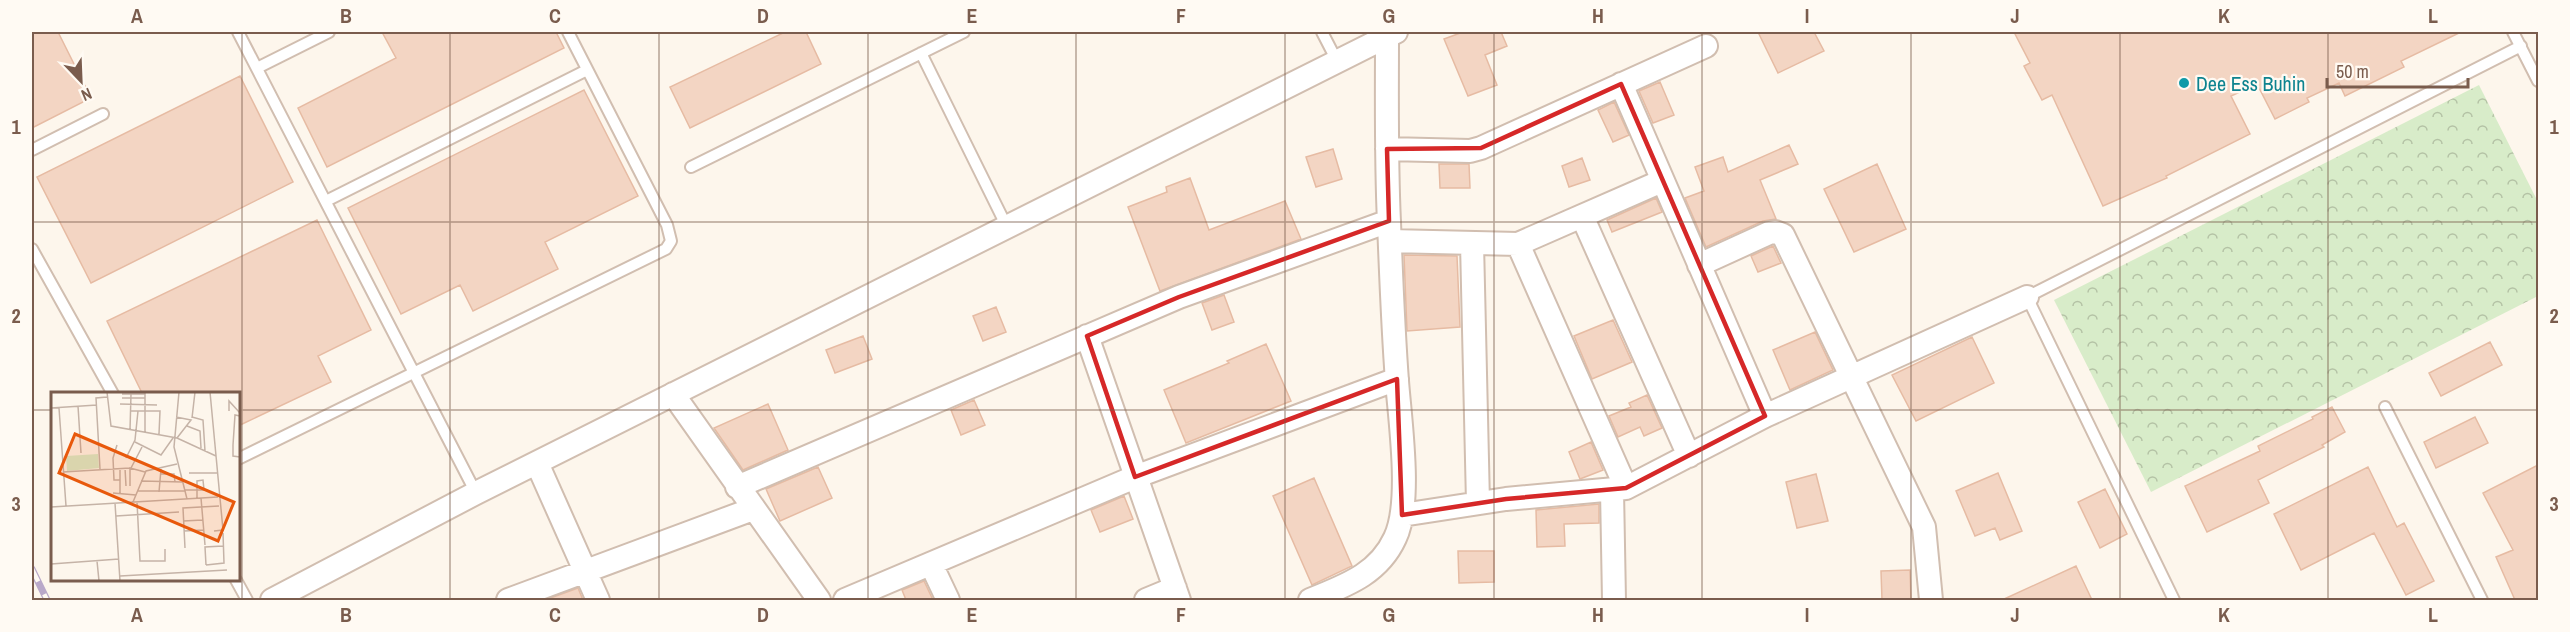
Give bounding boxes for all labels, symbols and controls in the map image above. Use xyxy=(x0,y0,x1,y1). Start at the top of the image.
text: A xyxy=(131,2,143,29)
text: B xyxy=(340,2,352,29)
text: C xyxy=(549,2,561,29)
text: D xyxy=(757,2,769,29)
text: E xyxy=(967,2,978,29)
text: F xyxy=(1176,2,1186,29)
text: G xyxy=(1383,2,1395,29)
text: H xyxy=(1592,2,1604,29)
text: I xyxy=(1805,2,1809,29)
text: J xyxy=(2010,2,2020,29)
text: K xyxy=(2218,2,2230,29)
text: L xyxy=(2428,2,2438,29)
north arrow xyxy=(51,51,111,111)
scale bar xyxy=(2327,51,2468,89)
text: 50 m xyxy=(2336,59,2369,84)
place label: Dee Ess Buhin xyxy=(2196,70,2305,97)
marker: Dee Ess Buhin xyxy=(2177,76,2191,90)
text: N xyxy=(78,83,96,107)
text: 1 xyxy=(11,113,21,140)
text: 1 xyxy=(2549,113,2559,140)
text: 2 xyxy=(11,302,21,329)
text: 2 xyxy=(2549,302,2559,329)
inset map xyxy=(51,392,240,581)
text: 3 xyxy=(11,490,21,517)
text: 3 xyxy=(2549,490,2559,517)
text: A xyxy=(131,601,143,628)
text: B xyxy=(340,601,352,628)
text: C xyxy=(549,601,561,628)
text: D xyxy=(757,601,769,628)
text: E xyxy=(967,601,978,628)
text: F xyxy=(1176,601,1186,628)
text: G xyxy=(1383,601,1395,628)
text: H xyxy=(1592,601,1604,628)
text: I xyxy=(1805,601,1809,628)
text: J xyxy=(2010,601,2020,628)
text: K xyxy=(2218,601,2230,628)
text: L xyxy=(2428,601,2438,628)

